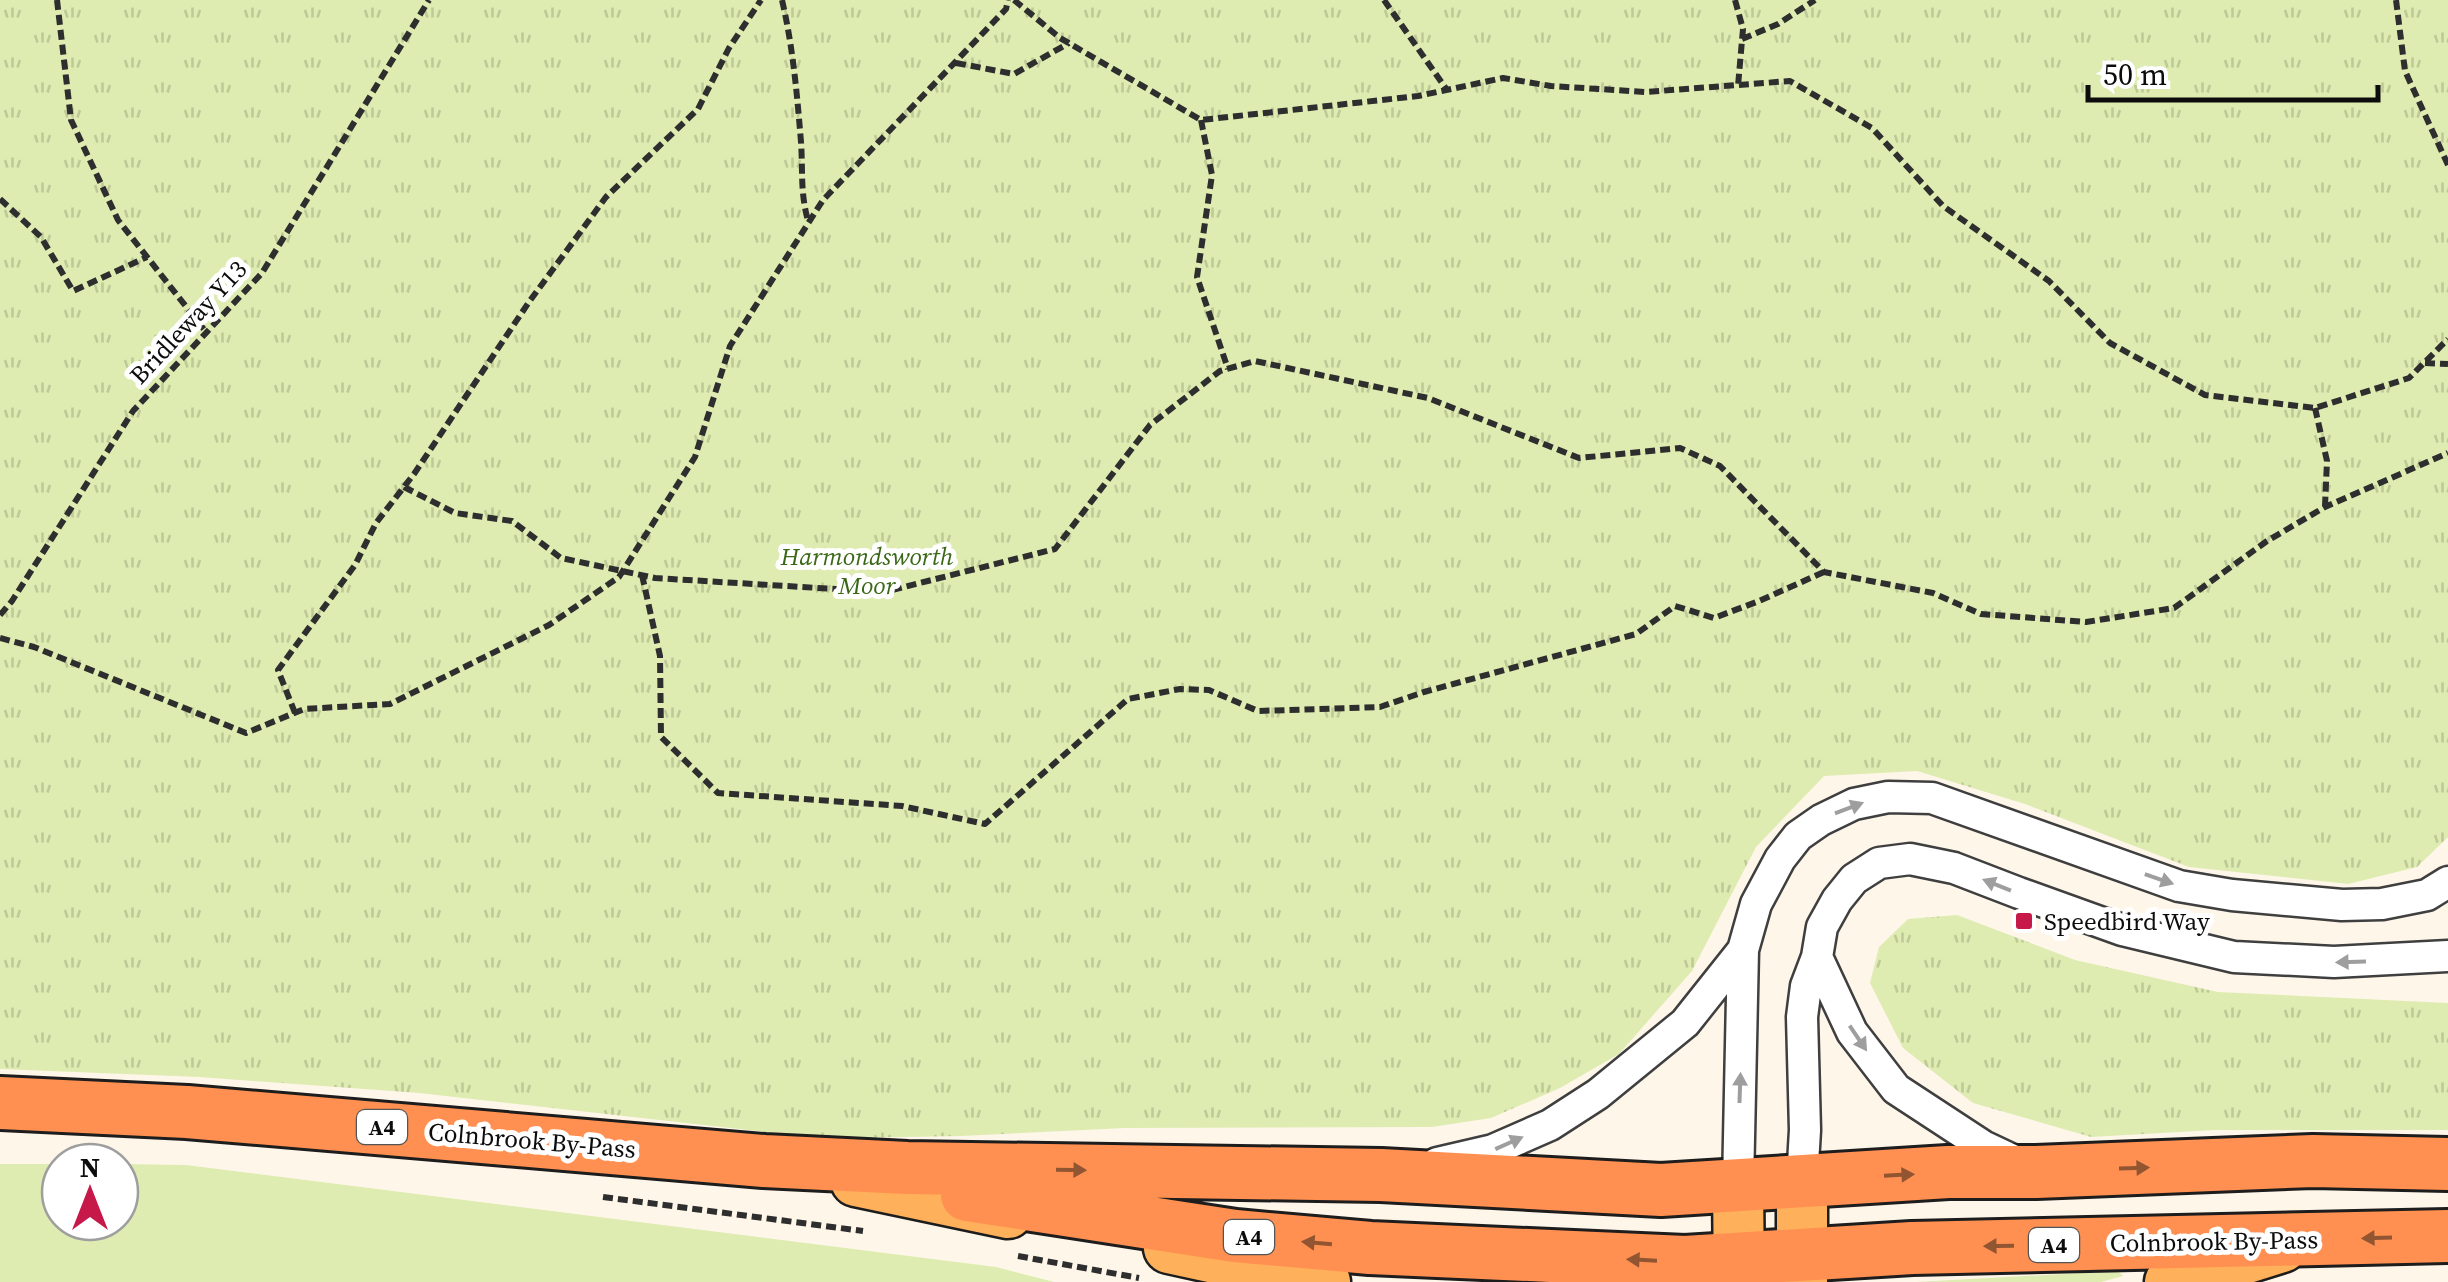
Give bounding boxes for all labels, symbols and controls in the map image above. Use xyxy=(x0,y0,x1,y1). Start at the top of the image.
scale bar xyxy=(2088,40,2378,102)
text: 50 m xyxy=(2103,54,2167,95)
street label: Bridleway Y13 xyxy=(122,253,254,391)
park label: Harmondsworth Moor xyxy=(780,539,954,602)
one-way arrow xyxy=(1835,799,1865,815)
one-way arrow xyxy=(2144,872,2174,887)
one-way arrow xyxy=(1982,876,2012,892)
place label: Speedbird Way xyxy=(2044,904,2210,938)
marker: Speedbird Way xyxy=(2013,910,2035,932)
one-way arrow xyxy=(2334,954,2366,970)
one-way arrow xyxy=(1848,1024,1866,1051)
one-way arrow xyxy=(1733,1071,1749,1103)
road number: A4 xyxy=(357,1110,407,1144)
street label: Colnbrook By-Pass xyxy=(427,1114,637,1166)
one-way arrow xyxy=(1495,1135,1524,1152)
north arrow xyxy=(40,1142,140,1242)
text: N xyxy=(80,1148,100,1186)
one-way arrow xyxy=(2118,1160,2150,1176)
one-way arrow xyxy=(1055,1163,1087,1179)
one-way arrow xyxy=(1884,1167,1916,1183)
road number: A4 xyxy=(1224,1220,1274,1254)
street label: Colnbrook By-Pass xyxy=(2110,1222,2318,1260)
road number: A4 xyxy=(2029,1228,2079,1262)
one-way arrow xyxy=(2361,1230,2393,1246)
one-way arrow xyxy=(1301,1235,1333,1251)
one-way arrow xyxy=(1982,1238,2014,1254)
one-way arrow xyxy=(1625,1252,1657,1268)

